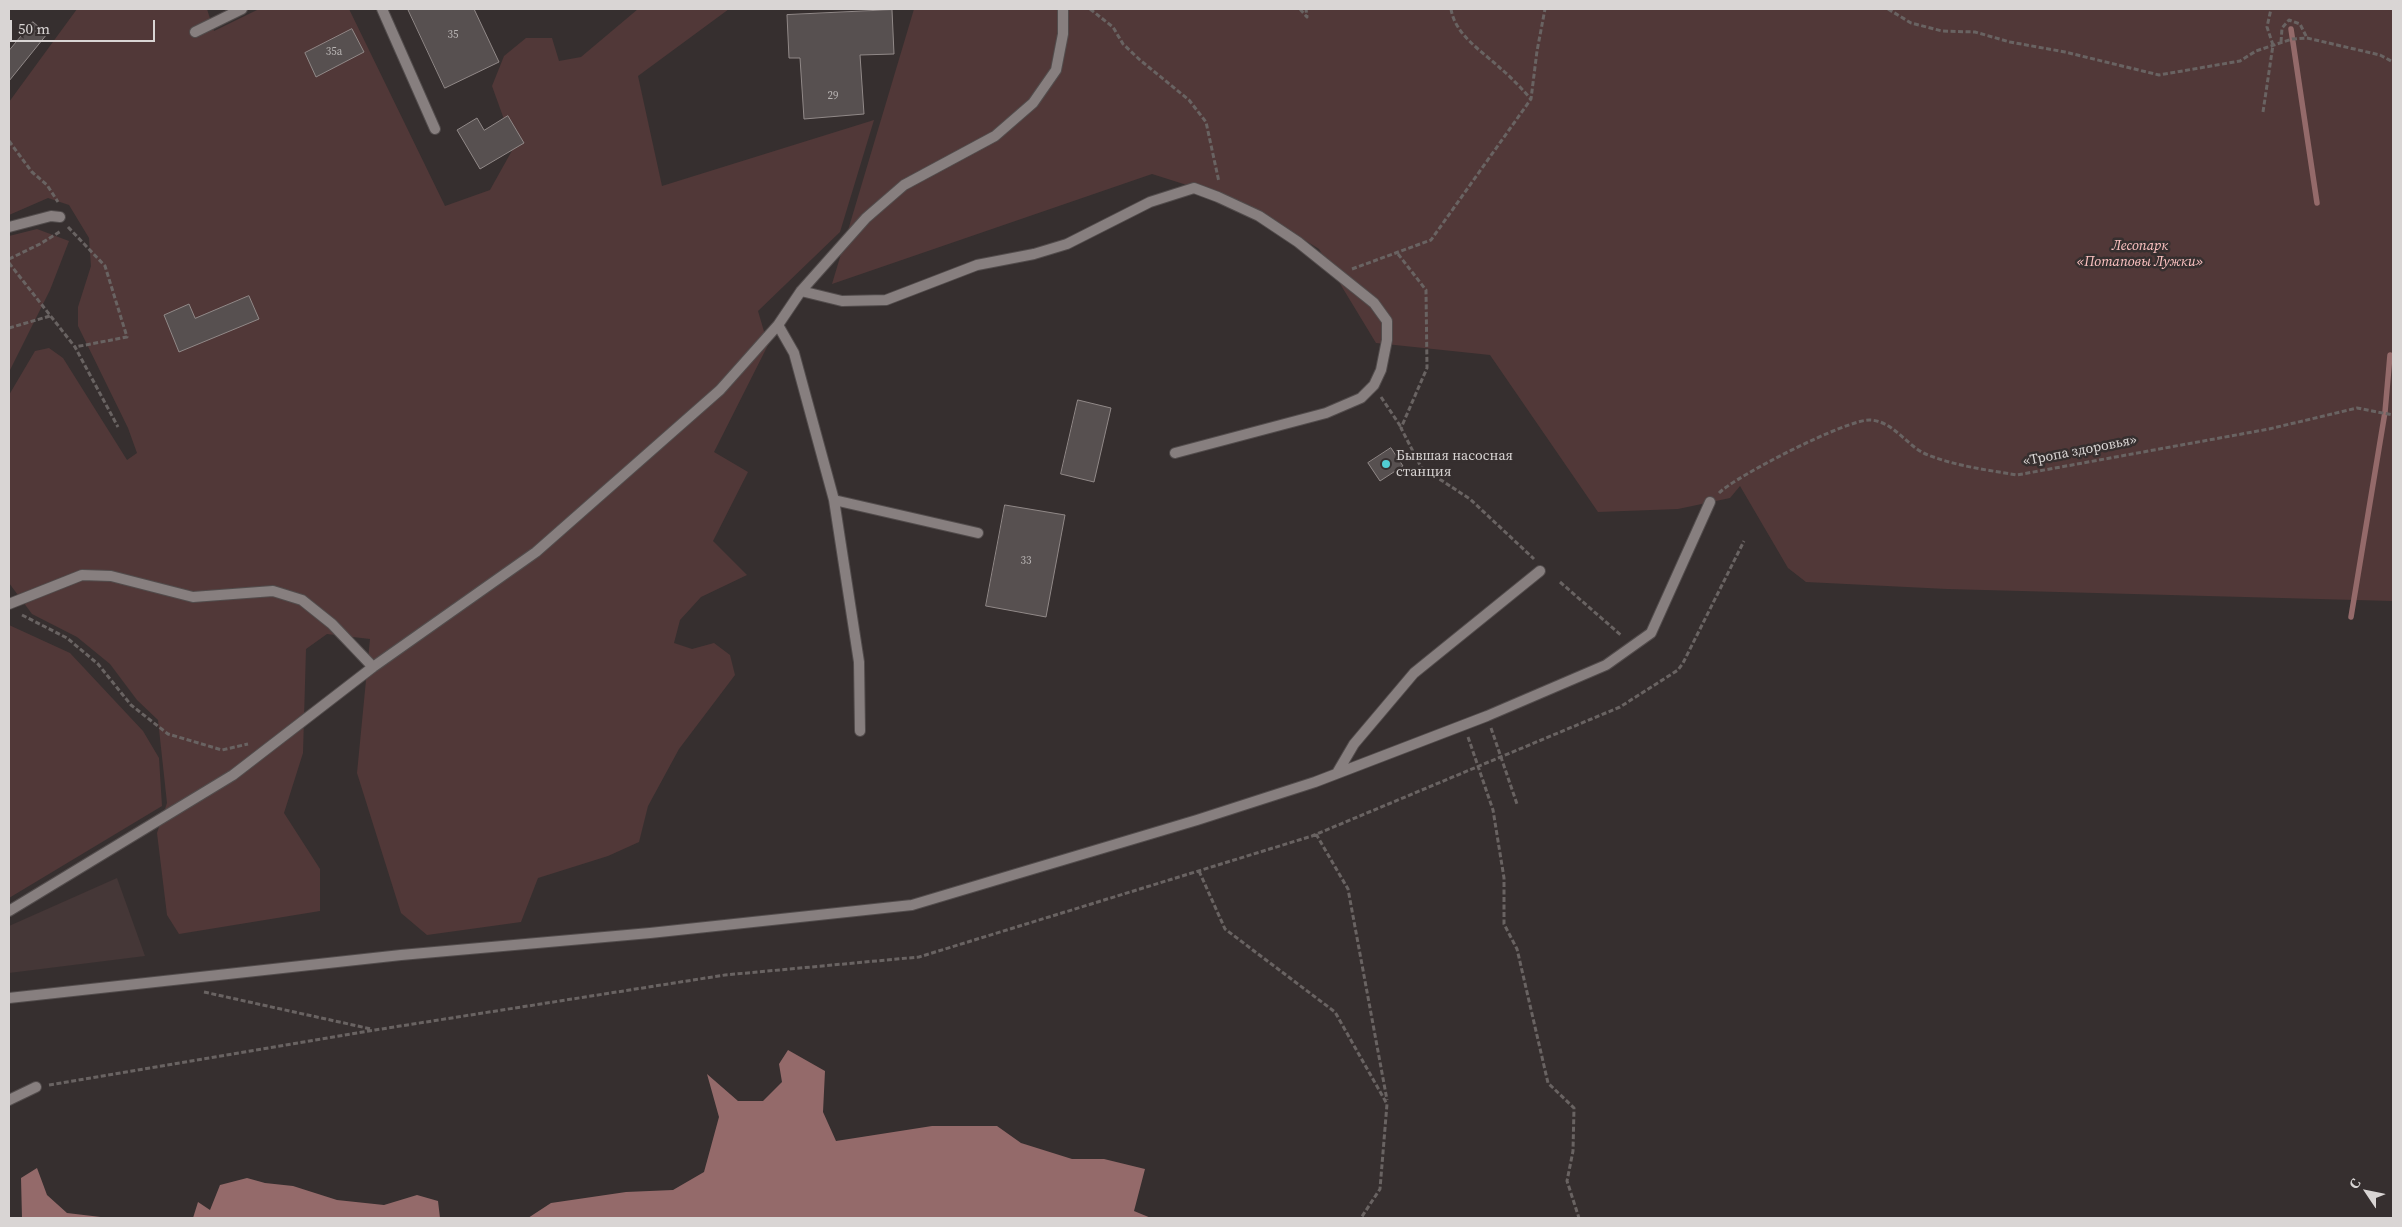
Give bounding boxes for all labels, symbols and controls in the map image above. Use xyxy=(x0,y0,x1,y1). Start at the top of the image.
scale bar xyxy=(12,10,158,42)
text: 50 m xyxy=(18,18,50,39)
house number: 35 xyxy=(448,28,458,42)
house number: 35а xyxy=(326,45,342,59)
house number: 29 xyxy=(828,89,838,103)
park label: Лесопарк «Потаповы Лужки» xyxy=(2077,238,2203,270)
street label: «Тропа здоровья» xyxy=(2022,432,2138,470)
place label: Бывшая насосная станция xyxy=(1396,448,1513,481)
marker: Бывшая насосная станция xyxy=(1380,458,1392,470)
house number: 33 xyxy=(1021,554,1031,568)
north arrow xyxy=(2342,1167,2392,1217)
text: С xyxy=(2344,1174,2365,1193)

